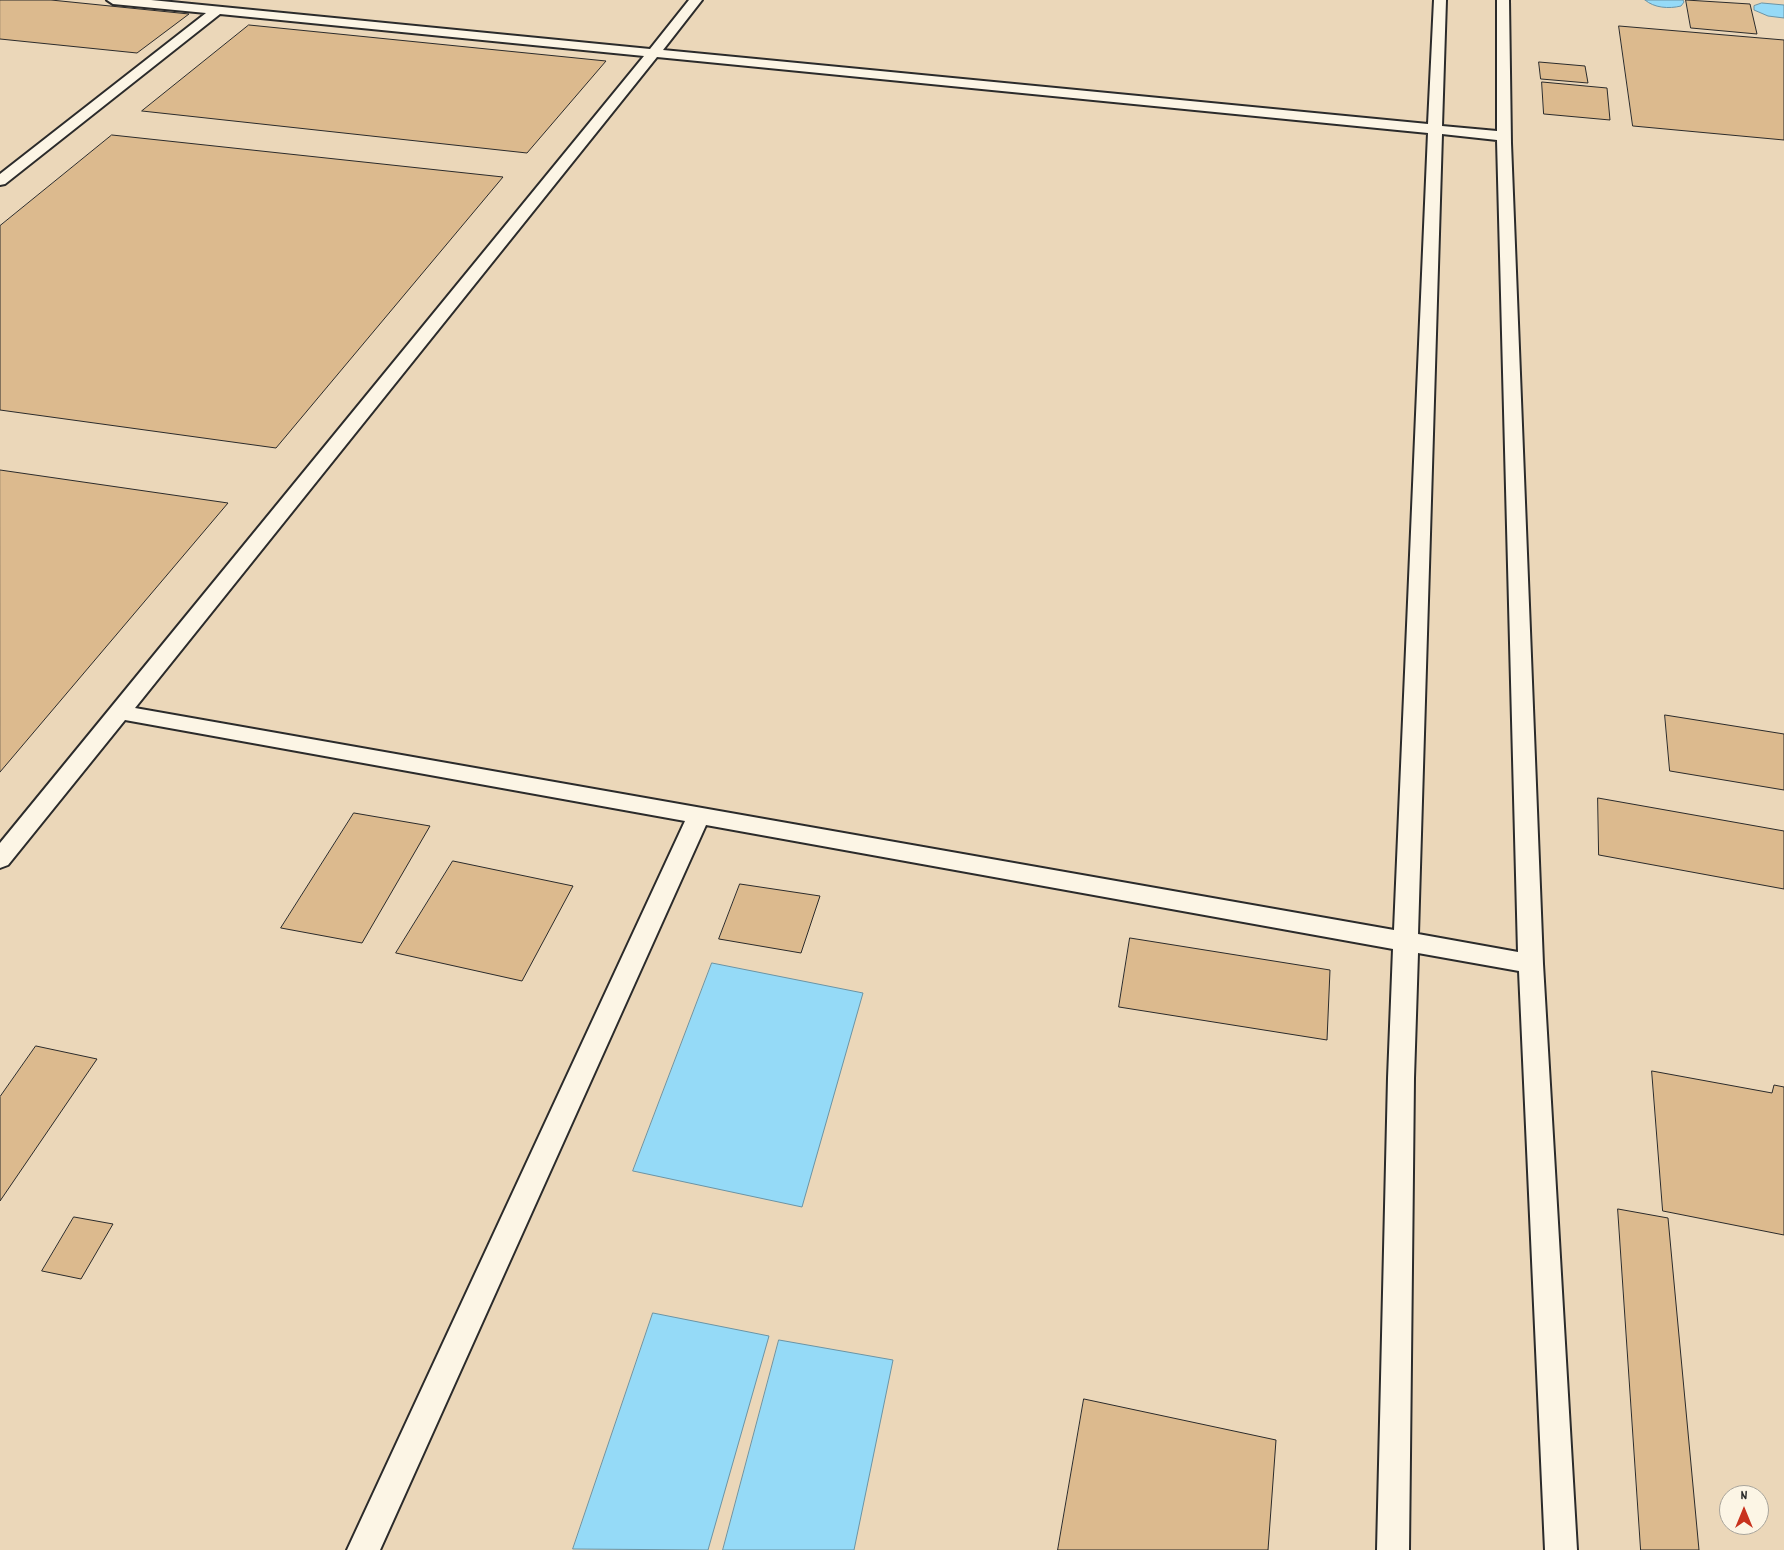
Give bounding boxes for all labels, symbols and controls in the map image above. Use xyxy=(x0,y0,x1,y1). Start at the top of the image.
north arrow xyxy=(1719,1485,1769,1535)
text: N xyxy=(1741,1486,1747,1506)

